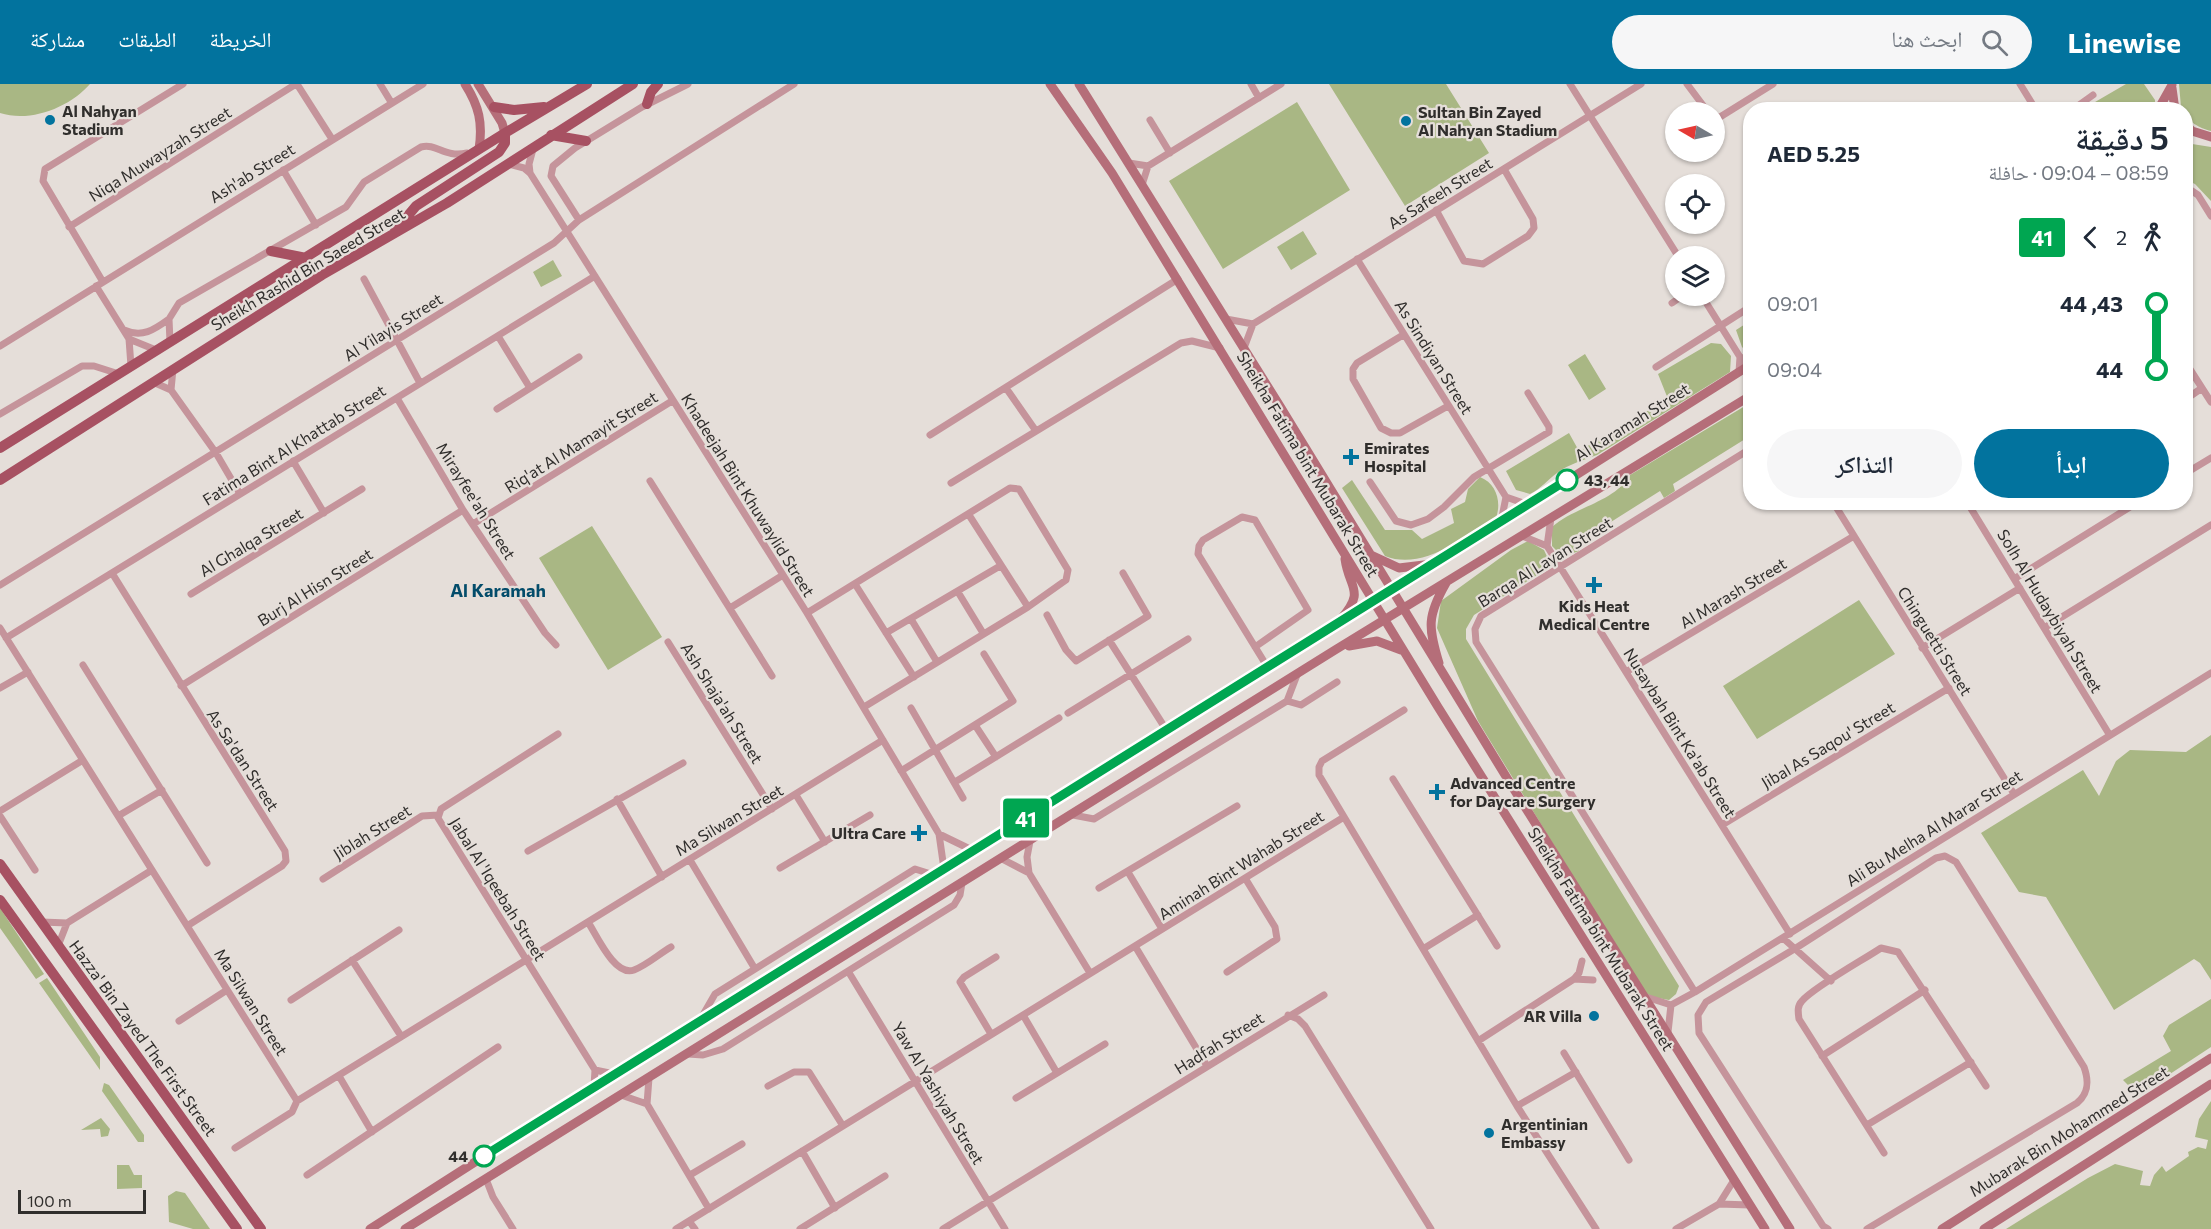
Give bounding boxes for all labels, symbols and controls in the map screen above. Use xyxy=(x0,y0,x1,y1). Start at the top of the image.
search box xyxy=(1612,15,2032,69)
text: ابحث هنا xyxy=(1891,25,1963,52)
text: Linewise xyxy=(2068,25,2181,59)
text: مشاركة xyxy=(30,26,85,51)
text: الطبقات xyxy=(118,26,177,51)
text: الخريطة xyxy=(210,26,271,51)
icon: search xyxy=(1978,26,2011,59)
place label: Al Nahyan Stadium xyxy=(62,101,137,138)
street label: Niqa Muwayzah Street xyxy=(85,102,235,205)
place label: Sultan Bin Zayed Al Nahyan Stadium xyxy=(1418,102,1557,139)
north arrow xyxy=(1665,102,1725,162)
map controls xyxy=(1665,102,1725,306)
marker: Al Nahyan Stadium xyxy=(43,113,57,127)
marker: Sultan Bin Zayed Al Nahyan Stadium xyxy=(1399,114,1413,128)
text: 5 دقيقة xyxy=(2075,116,2169,157)
street label: Ash'ab Street xyxy=(206,139,298,206)
text: AED 5.25 xyxy=(1767,140,1860,167)
street label: As Safeeh Street xyxy=(1384,153,1496,232)
text: 08:59 – 09:04 · حافلة xyxy=(1989,160,2169,184)
button: locate xyxy=(1665,174,1725,234)
street label: Sheikh Rashid Bin Saeed Street xyxy=(207,203,408,334)
icon: back xyxy=(2074,221,2107,254)
icon: walk xyxy=(2136,221,2169,254)
text: 41 xyxy=(2031,225,2053,250)
text: 2 xyxy=(2116,225,2127,249)
button: layers xyxy=(1665,246,1725,306)
street label: Al Yilayis Street xyxy=(340,288,446,365)
text: 43, 44 xyxy=(2060,290,2123,317)
text: 09:01 xyxy=(1767,291,1819,315)
street label: As Sindiyan Street xyxy=(1392,296,1478,418)
street label: Sheikha Fatima bint Mubarak Street xyxy=(1233,348,1384,580)
text: 44 xyxy=(2096,356,2123,383)
text: 09:04 xyxy=(1767,357,1822,381)
street label: Al Karamah Street xyxy=(1571,378,1693,465)
street label: Fatima Bint Al Khattab Street xyxy=(199,380,389,509)
street label: Riq'at Al Mamayit Street xyxy=(501,387,661,496)
street label: Khadeejah Bint Khuwaylid Street xyxy=(678,390,819,600)
button: التذاكر xyxy=(1767,429,1962,498)
button: ابدأ xyxy=(1974,429,2169,498)
place label: Emirates Hospital xyxy=(1364,438,1429,475)
street label: Mirayfee'ah Street xyxy=(433,439,520,563)
marker: Emirates Hospital xyxy=(1342,448,1360,466)
marker: 43, 44 xyxy=(1556,469,1578,491)
place label: 43, 44 xyxy=(1584,470,1630,489)
street label: Al Ghalqa Street xyxy=(195,503,306,580)
street label: Barqa Al Layan Street xyxy=(1474,512,1616,611)
street label: Solh Al Hudaybiyah Street xyxy=(1994,525,2107,696)
street label: Burj Al Hisn Street xyxy=(254,543,376,630)
street label: Al Marash Street xyxy=(1676,553,1790,632)
marker: Kids Heat Medical Centre xyxy=(1585,576,1603,594)
district label: Al Karamah xyxy=(450,579,546,601)
street label: Chinguetti Street xyxy=(1894,583,1977,699)
place label: Kids Heat Medical Centre xyxy=(1538,596,1650,633)
street label: Ash Shaja'ah Street xyxy=(678,639,768,767)
street label: Nusaybah Bint Ka'ab Street xyxy=(1620,644,1741,821)
street label: Jibal As Saqou' Street xyxy=(1758,697,1898,792)
street label: As Sa'dan Street xyxy=(203,705,284,815)
street label: Ali Bu Melha Al Marar Street xyxy=(1842,765,2026,890)
place label: Advanced Centre for Daycare Surgery xyxy=(1450,773,1596,810)
street label: Ma Silwan Street xyxy=(671,780,787,859)
marker: Advanced Centre for Daycare Surgery xyxy=(1428,783,1446,801)
line badge: 41 xyxy=(999,798,1053,838)
street label: Jiblah Street xyxy=(329,800,415,863)
text: 41 xyxy=(1015,806,1037,831)
street label: Aminah Bint Wahab Street xyxy=(1155,806,1327,923)
street label: Jabal Al 'Iqeebah Street xyxy=(447,814,551,964)
place label: Ultra Care xyxy=(831,823,906,842)
marker: Ultra Care xyxy=(910,824,928,842)
street label: Sheikha Fatima bint Mubarak Street xyxy=(1525,824,1679,1054)
street label: Hazza' Bin Zayed The First Street xyxy=(66,936,221,1140)
street label: Ma Silwan Street xyxy=(211,945,292,1059)
place label: AR Villa xyxy=(1523,1006,1582,1025)
street label: Hadfah Street xyxy=(1171,1007,1267,1078)
marker: AR Villa xyxy=(1587,1009,1601,1023)
street label: Yaw Al Yashiyah Street xyxy=(888,1018,989,1168)
street label: Mubarak Bin Mohammed Street xyxy=(1966,1061,2172,1200)
place label: Argentinian Embassy xyxy=(1501,1114,1588,1151)
marker: Argentinian Embassy xyxy=(1482,1126,1496,1140)
marker: 44 xyxy=(473,1145,495,1167)
place label: 44 xyxy=(448,1146,468,1165)
scale bar xyxy=(18,1187,146,1214)
text: 100 m xyxy=(27,1191,72,1210)

